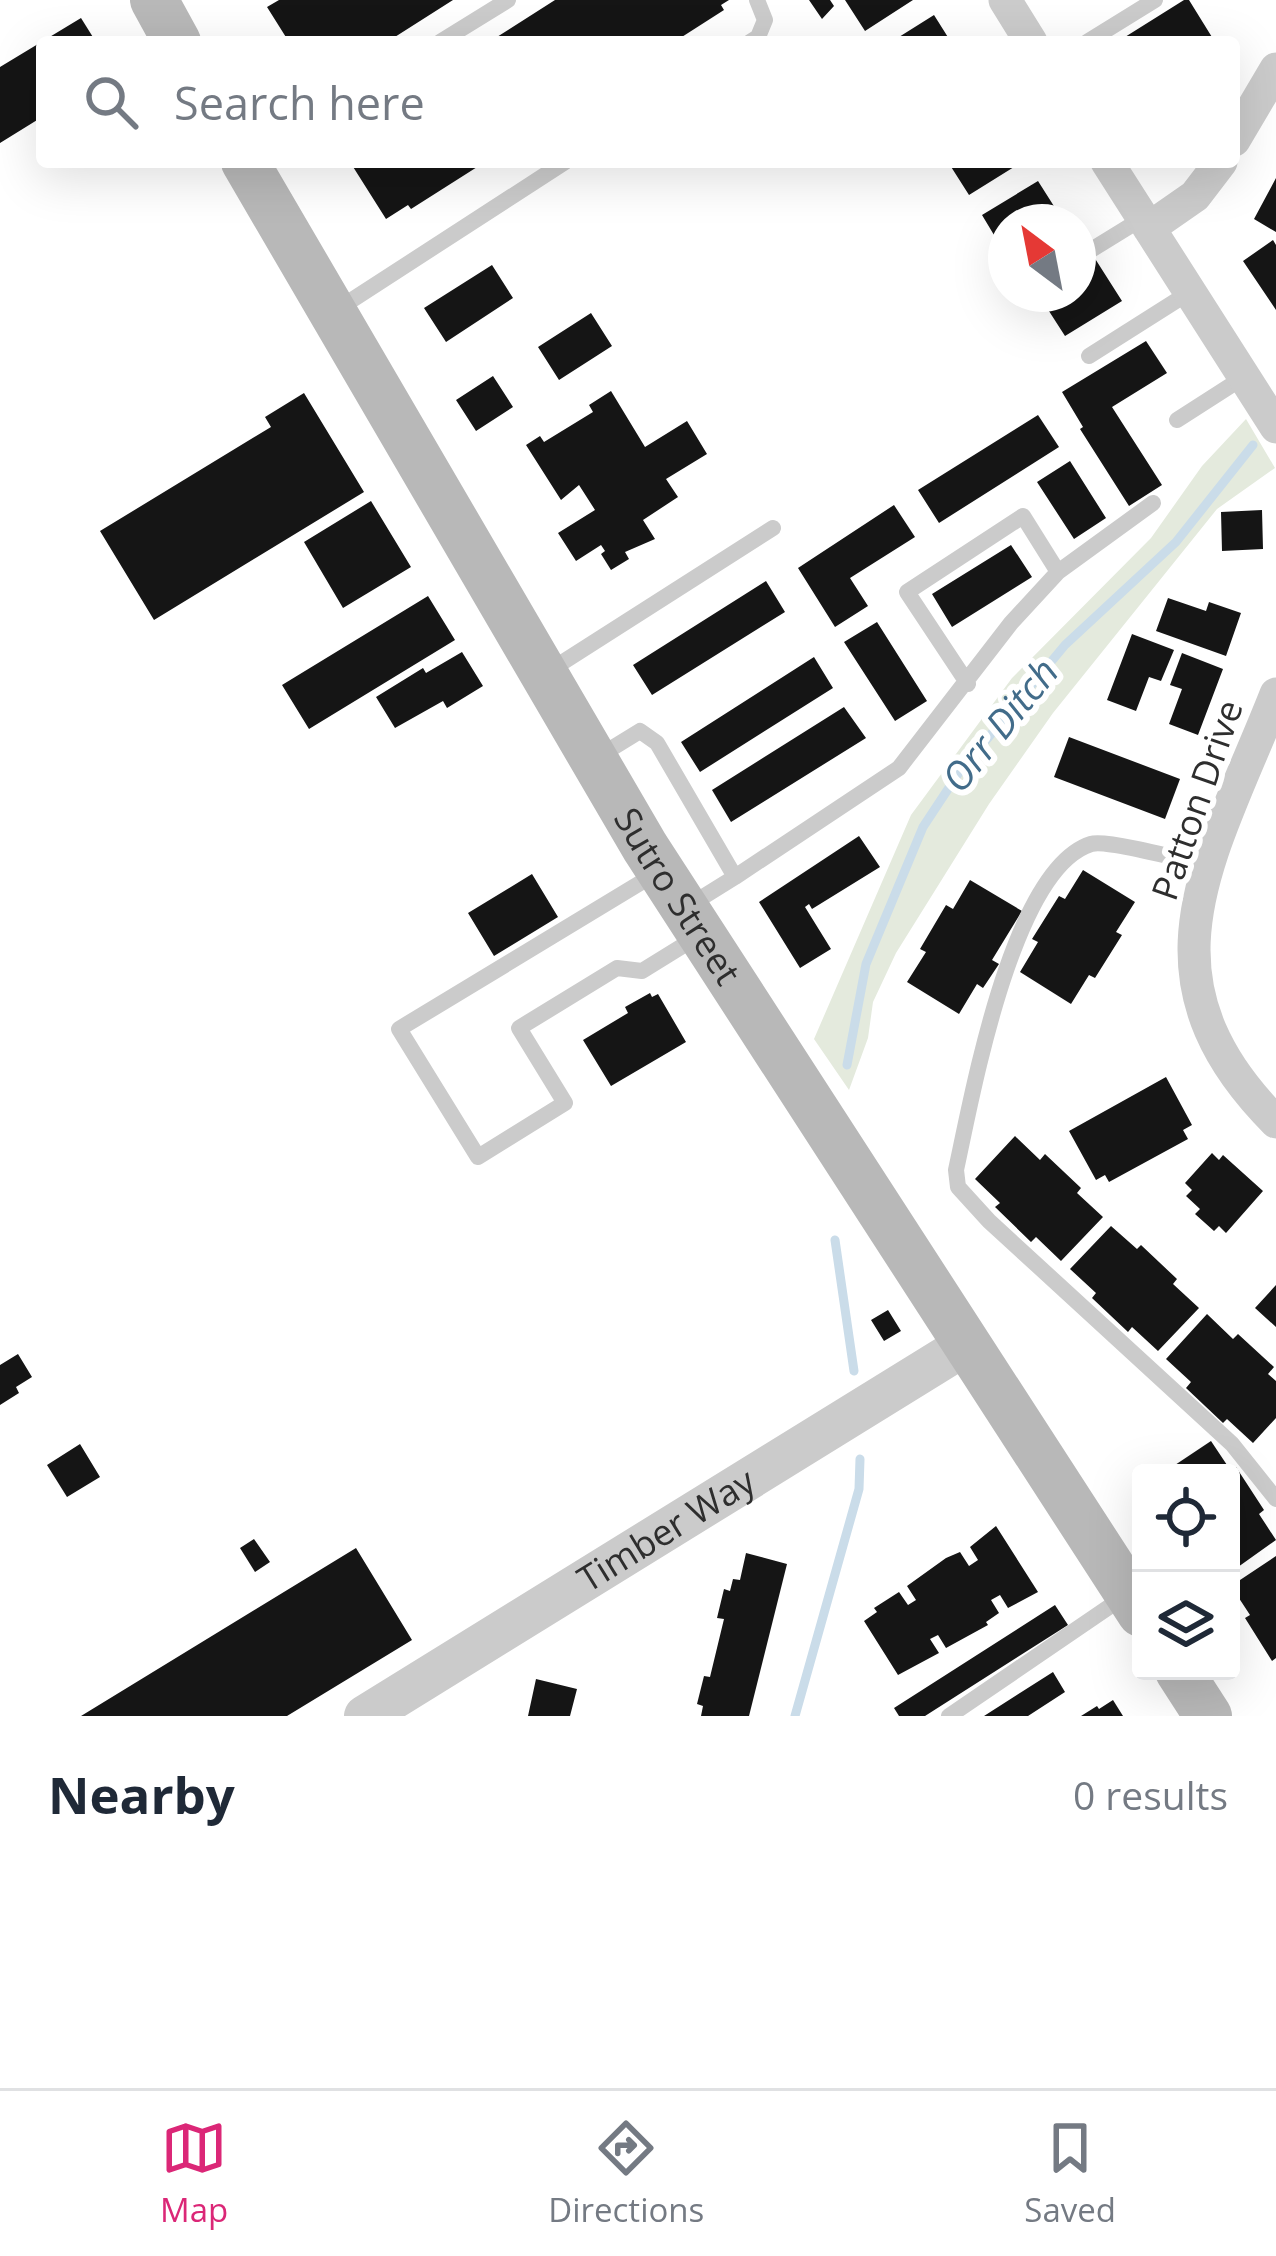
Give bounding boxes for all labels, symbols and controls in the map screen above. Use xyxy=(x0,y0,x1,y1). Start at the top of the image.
search box xyxy=(36,36,1240,168)
icon: search xyxy=(78,69,144,135)
text: Search here xyxy=(174,72,425,133)
north arrow xyxy=(988,204,1096,312)
water label: Orr Ditch xyxy=(929,646,1069,802)
street label: Patton Drive xyxy=(1139,693,1254,906)
street label: Sutro Street xyxy=(603,798,753,994)
street label: Timber Way xyxy=(568,1456,765,1603)
map controls xyxy=(1132,1464,1240,1680)
button: locate xyxy=(1132,1464,1240,1572)
button: layers xyxy=(1132,1572,1240,1680)
text: Nearby xyxy=(48,1759,235,1829)
text: 0 results xyxy=(1073,1768,1228,1821)
tab: Map xyxy=(160,2115,228,2232)
tab: Directions xyxy=(548,2115,704,2232)
tab: Saved xyxy=(1024,2115,1116,2232)

